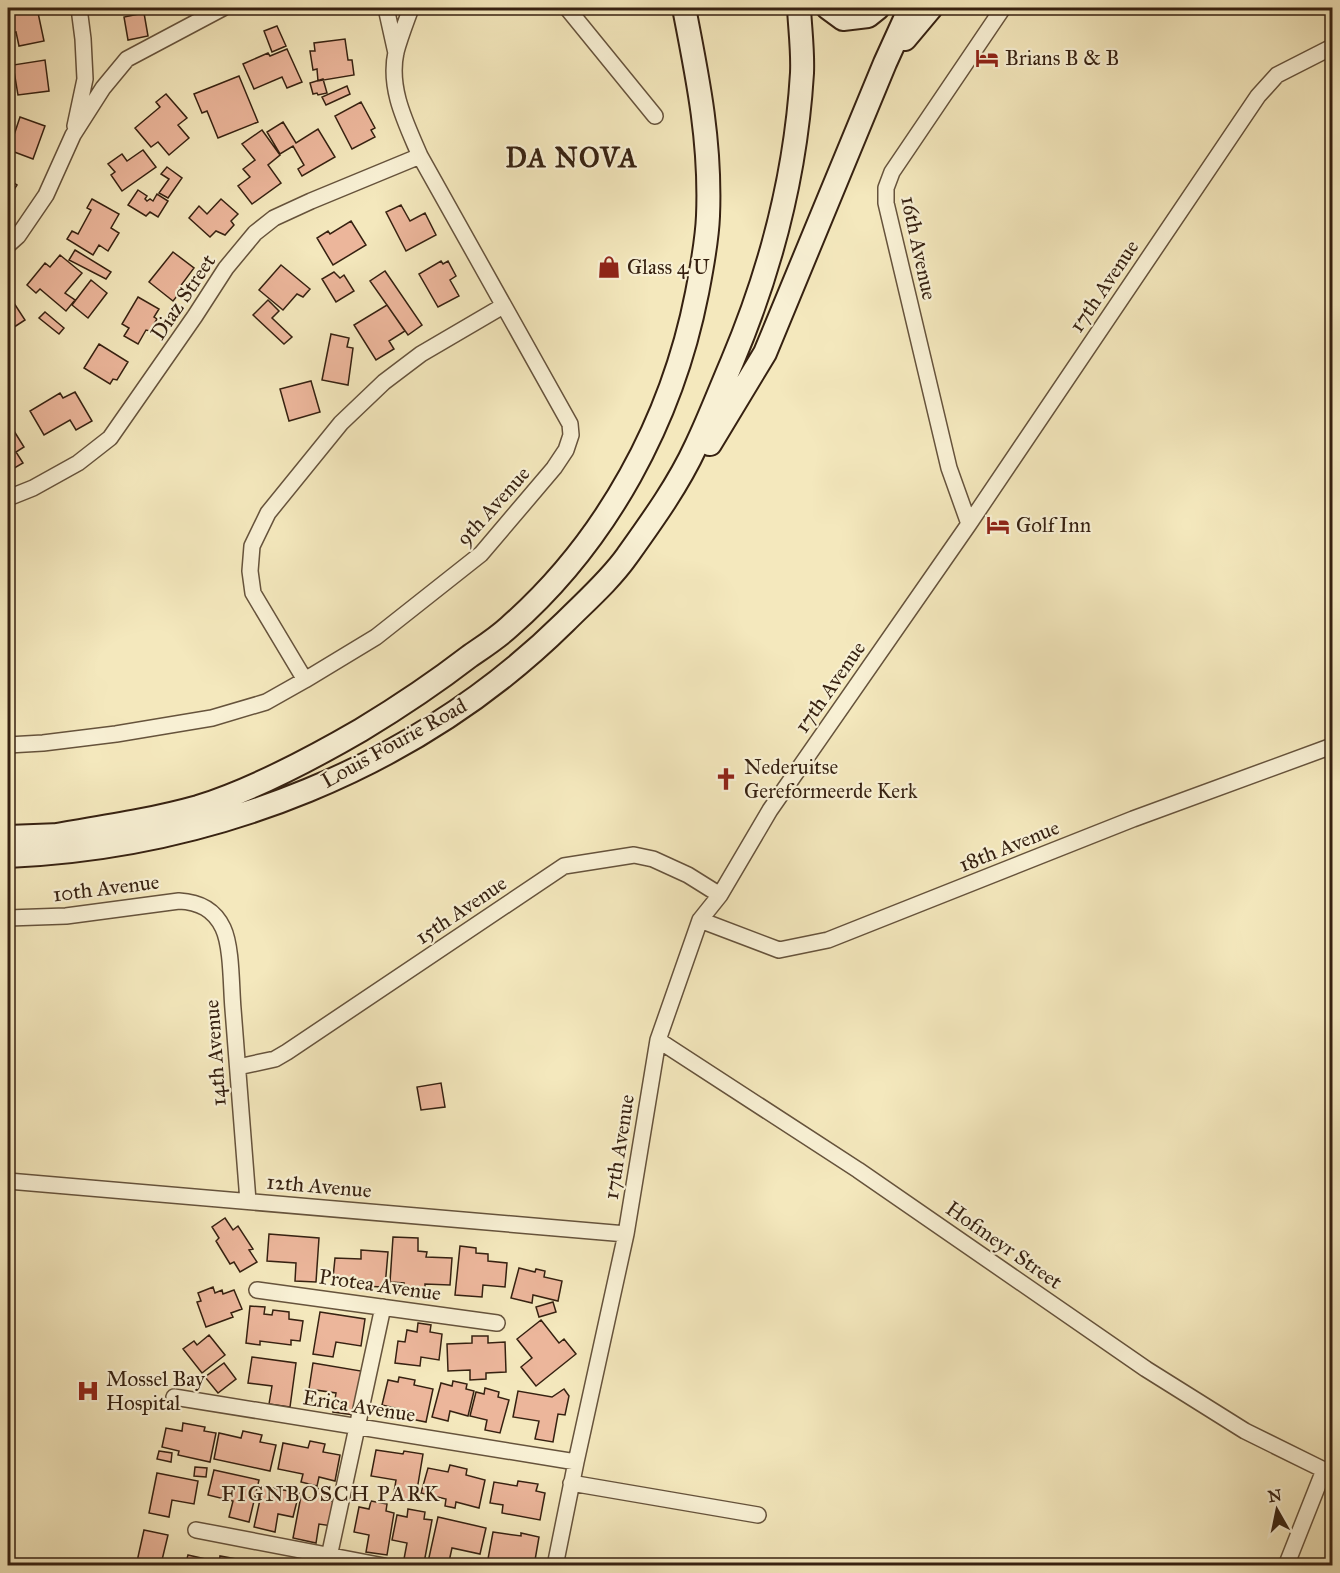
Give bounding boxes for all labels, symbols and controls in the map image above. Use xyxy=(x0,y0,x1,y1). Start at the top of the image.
hotel icon: Brians B & B xyxy=(974,45,1000,71)
place label: Brians B & B xyxy=(1005,45,1119,71)
district label: DA NOVA xyxy=(505,141,639,174)
street label: 16th Avenue xyxy=(895,194,943,303)
street label: 17th Avenue xyxy=(1064,235,1145,337)
street label: Diaz Street xyxy=(145,249,221,345)
shop icon: Glass 4 U xyxy=(596,254,622,280)
place label: Glass 4 U xyxy=(627,254,710,280)
street label: 9th Avenue xyxy=(451,461,536,551)
hotel icon: Golf Inn xyxy=(985,512,1011,538)
place label: Golf Inn xyxy=(1016,512,1091,538)
street label: 17th Avenue xyxy=(789,636,871,738)
street label: Louis Fourie Road xyxy=(317,692,472,794)
place label: Nederuitse Gereformeerde Kerk xyxy=(744,754,918,804)
church icon: Nederuitse Gereformeerde Kerk xyxy=(713,766,739,792)
street label: 18th Avenue xyxy=(955,814,1063,878)
street label: 10th Avenue xyxy=(51,869,161,907)
street label: 15th Avenue xyxy=(410,870,512,950)
street label: 14th Avenue xyxy=(198,999,232,1107)
street label: 17th Avenue xyxy=(598,1092,640,1201)
street label: 12th Avenue xyxy=(265,1168,373,1204)
street label: Hofmeyr Street xyxy=(941,1195,1068,1295)
street label: Protea Avenue xyxy=(317,1264,443,1306)
place label: Mossel Bay Hospital xyxy=(106,1366,206,1416)
hospital icon: Mossel Bay Hospital xyxy=(75,1378,101,1404)
street label: Erica Avenue xyxy=(301,1384,418,1428)
district label: FIGNBOSCH PARK xyxy=(221,1480,441,1507)
north arrow xyxy=(1247,1480,1307,1540)
text: N xyxy=(1267,1485,1283,1506)

